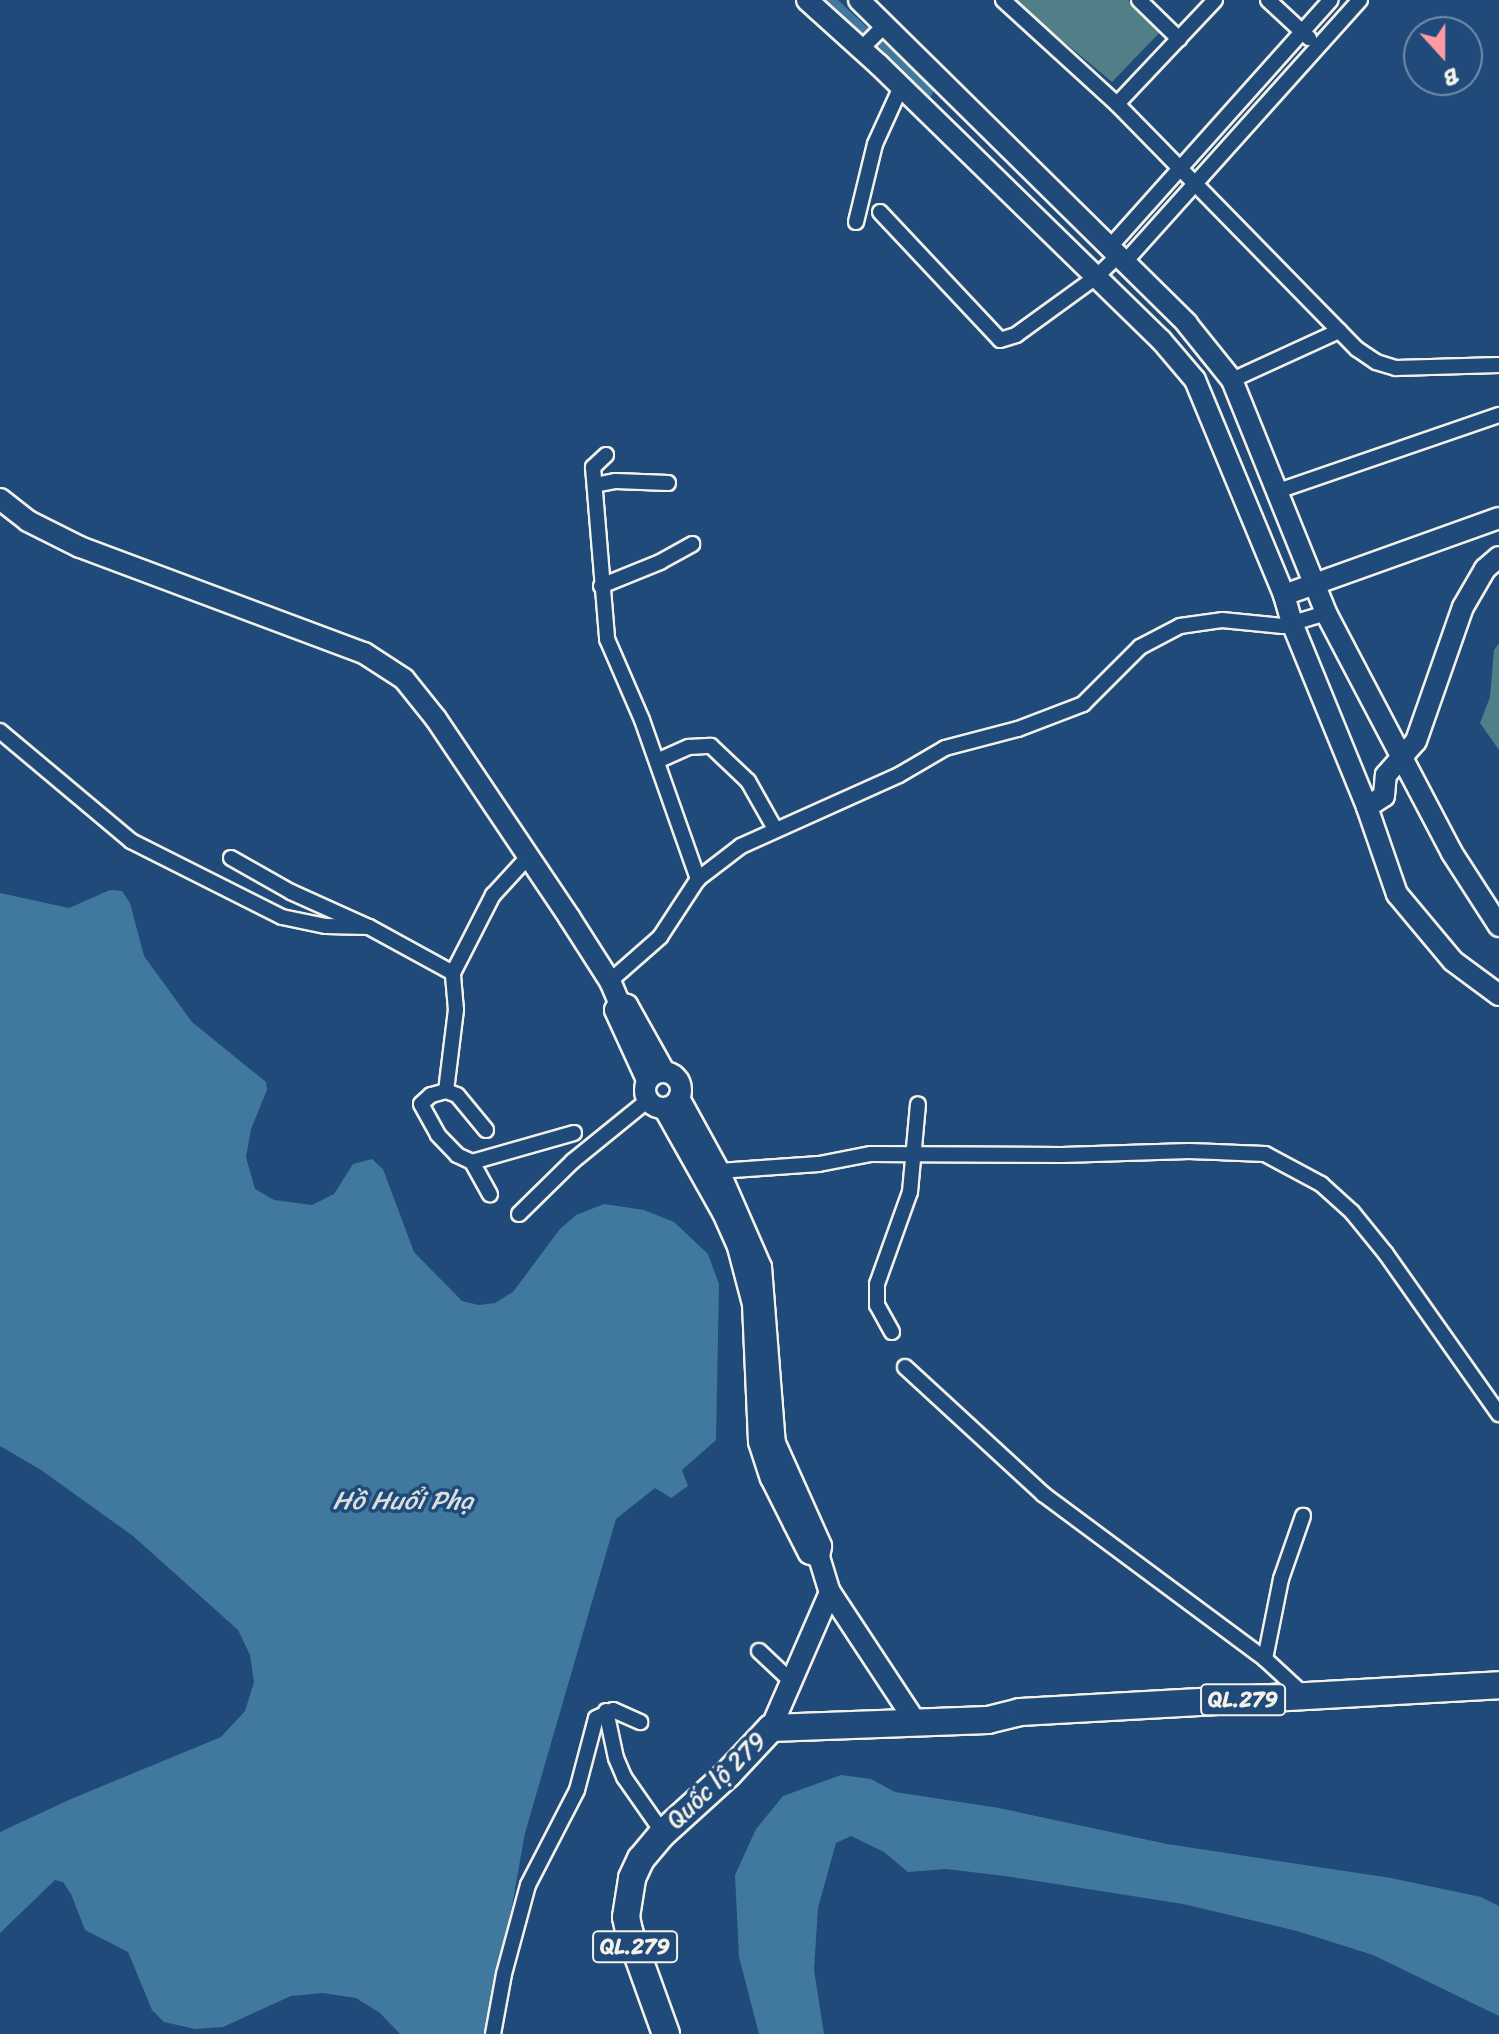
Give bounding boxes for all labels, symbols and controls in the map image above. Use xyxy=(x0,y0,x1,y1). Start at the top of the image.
north arrow xyxy=(1403,16,1483,96)
text: B xyxy=(1438,56,1465,98)
water label: Hồ Huổi Phạ xyxy=(333,1485,473,1517)
road number: QL.279 xyxy=(1199,1682,1287,1718)
street label: Quốc lộ 279 xyxy=(662,1727,772,1835)
road number: QL.279 xyxy=(591,1929,679,1965)

